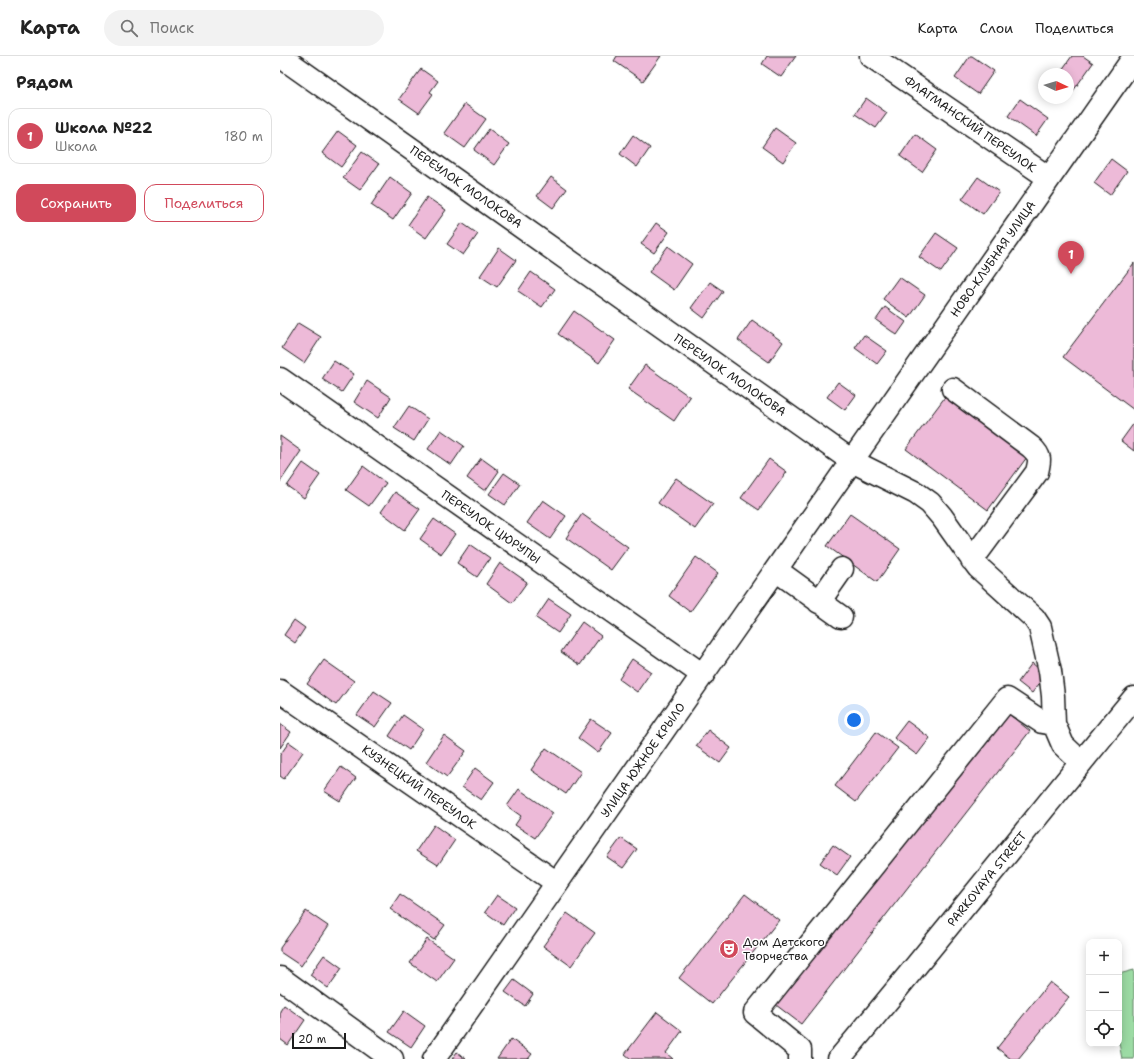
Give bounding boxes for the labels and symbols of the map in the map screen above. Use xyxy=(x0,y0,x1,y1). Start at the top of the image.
north arrow xyxy=(1038,68,1074,104)
street label: ФЛАГМАНСКИЙ ПЕРЕУЛОК xyxy=(901,72,1040,176)
street label: ПЕРЕУЛОК МОЛОКОВА xyxy=(407,142,525,232)
street label: НОВО-КЛУБНАЯ УЛИЦА xyxy=(947,197,1039,320)
pin: 1 xyxy=(1058,241,1084,274)
street label: ПЕРЕУЛОК МОЛОКОВА xyxy=(671,330,789,420)
street label: ПЕРЕУЛОК ЦЮРУПЫ xyxy=(438,487,544,567)
street label: УЛИЦА ЮЖНОЕ КРЫЛО xyxy=(597,699,689,821)
your location xyxy=(844,710,864,730)
street label: КУЗНЕЦКИЙ ПЕРЕУЛОК xyxy=(359,741,480,833)
street label: PARKOVAYA STREET xyxy=(944,828,1031,930)
place label: Дом Детского Творчества xyxy=(743,934,825,964)
theatre icon: Дом Детского Творчества xyxy=(718,938,740,960)
scale bar xyxy=(292,1031,346,1050)

